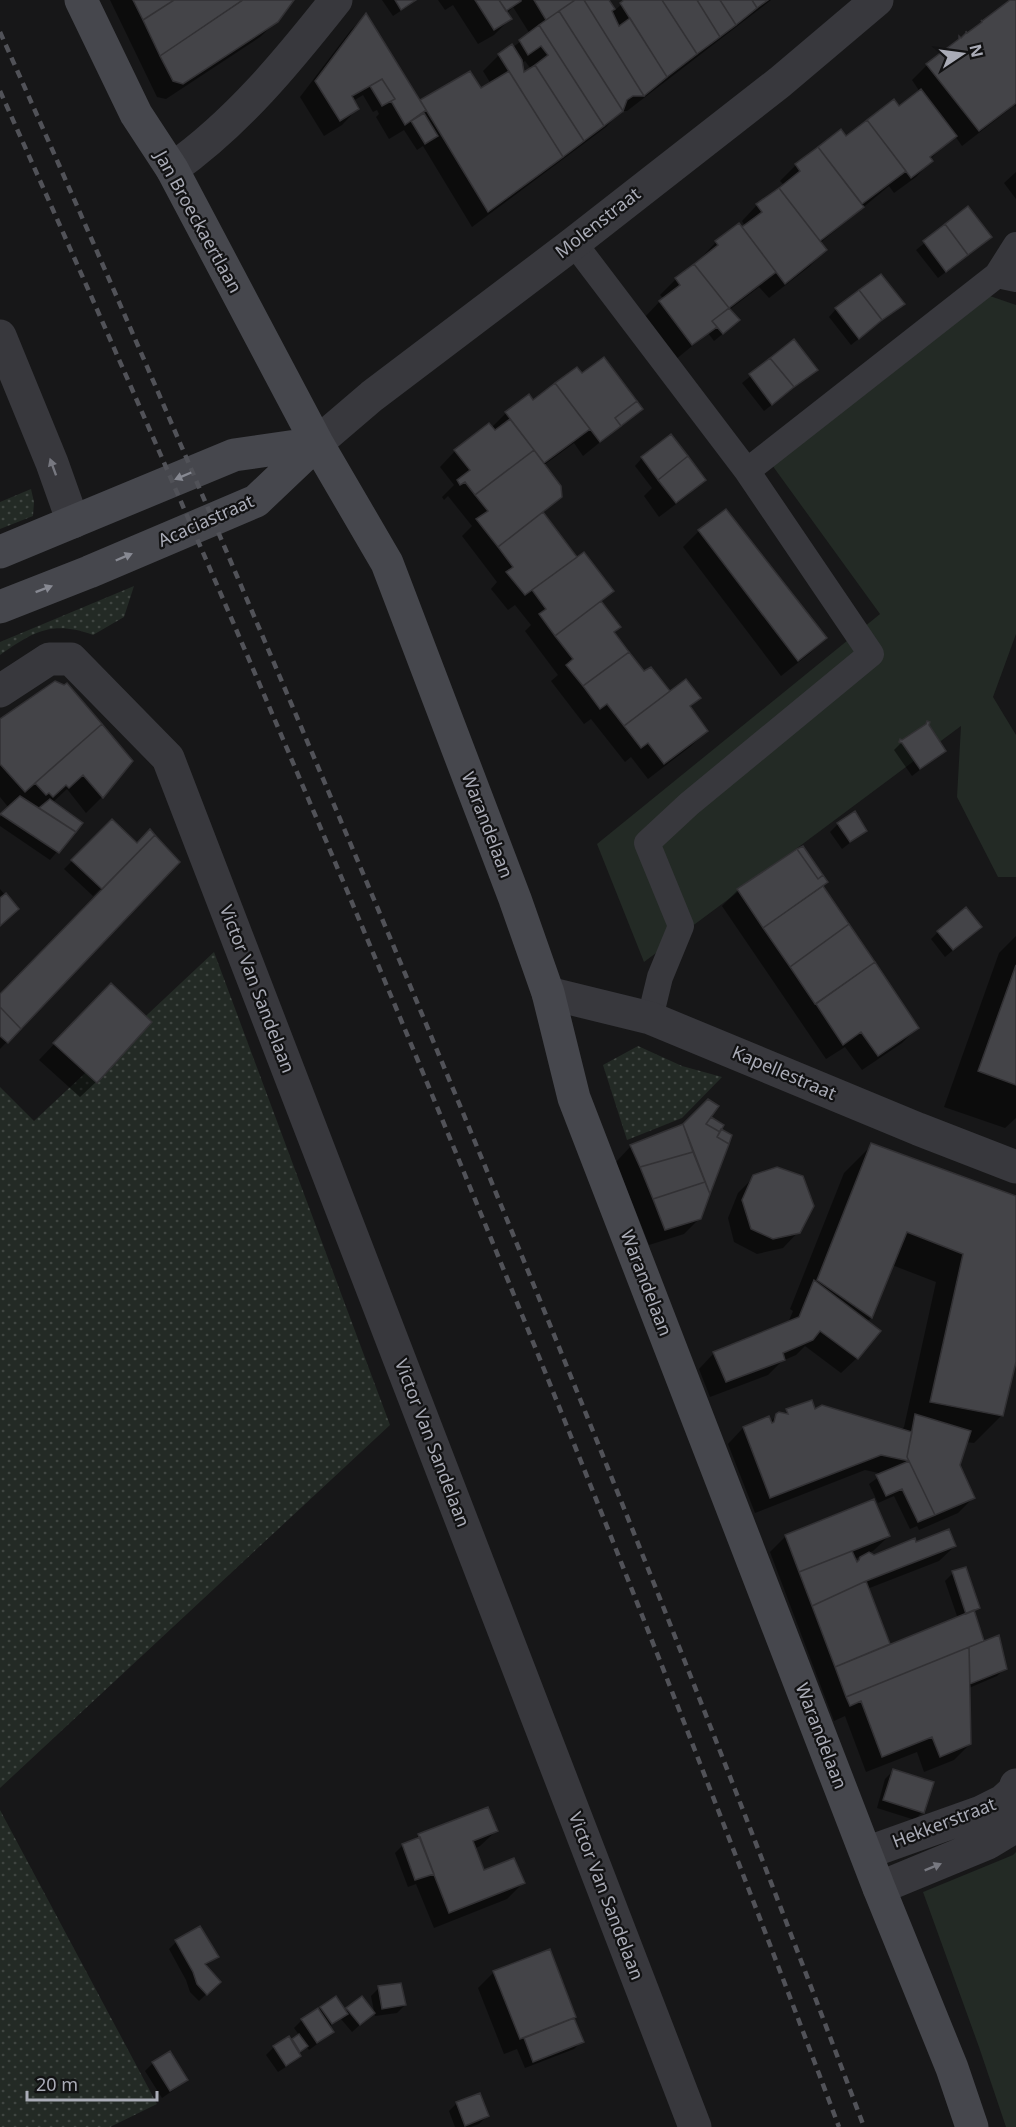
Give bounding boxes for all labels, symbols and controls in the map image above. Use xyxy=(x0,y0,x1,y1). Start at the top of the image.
north arrow xyxy=(932,24,992,84)
text: N xyxy=(964,42,989,59)
street label: Jan Broeckaertlaan xyxy=(149,144,248,297)
street label: Molenstraat xyxy=(550,181,645,263)
one-way arrow xyxy=(48,458,57,476)
one-way arrow xyxy=(174,472,191,481)
street label: Acaciastraat xyxy=(154,488,258,552)
one-way arrow xyxy=(115,552,133,561)
one-way arrow xyxy=(36,584,54,594)
street label: Warandelaan xyxy=(457,768,519,881)
street label: Victor Van Sandelaan xyxy=(215,901,301,1076)
street label: Kapellestraat xyxy=(729,1039,841,1105)
street label: Warandelaan xyxy=(616,1226,678,1339)
street label: Victor Van Sandelaan xyxy=(390,1355,476,1530)
street label: Warandelaan xyxy=(791,1679,853,1792)
street label: Hekkerstraat xyxy=(888,1791,999,1853)
street label: Victor Van Sandelaan xyxy=(564,1808,650,1983)
one-way arrow xyxy=(925,1862,943,1872)
scale bar xyxy=(27,2064,158,2102)
text: 20 m xyxy=(36,2072,78,2096)

